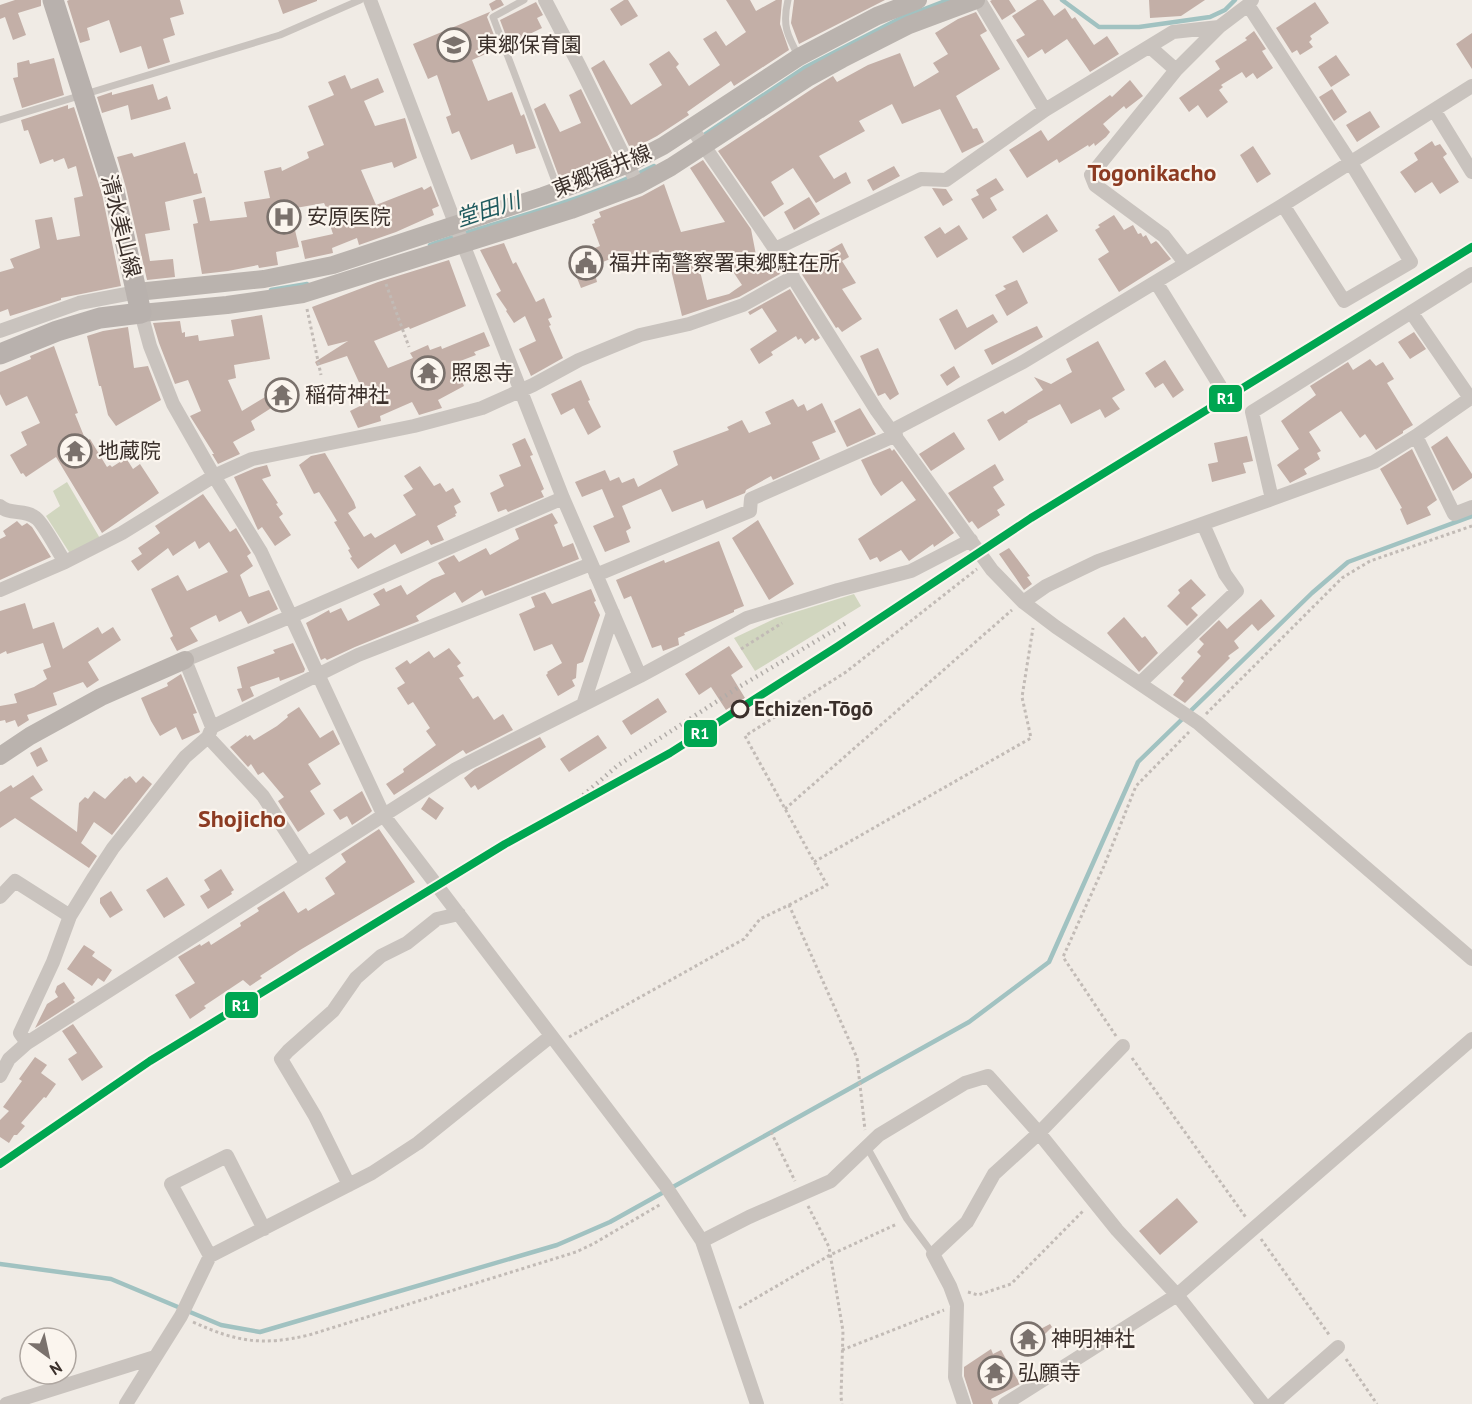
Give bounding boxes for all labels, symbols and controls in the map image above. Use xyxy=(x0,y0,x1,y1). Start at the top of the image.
school or university icon: 東郷保育園 xyxy=(436,27,472,63)
place label: 東郷保育園 xyxy=(477,31,582,58)
street label: 東郷福井線 xyxy=(548,138,656,203)
district label: Togonikacho xyxy=(1088,157,1216,188)
street label: 清水美山線 xyxy=(96,172,147,280)
water label: 堂田川 xyxy=(452,185,526,233)
hospital icon: 安原医院 xyxy=(266,199,302,235)
place label: 安原医院 xyxy=(307,203,391,230)
public building icon: 福井南警察署東郷駐在所 xyxy=(568,245,604,281)
place label: 福井南警察署東郷駐在所 xyxy=(609,249,840,276)
temple icon: 照恩寺 xyxy=(410,355,446,391)
place label: 照恩寺 xyxy=(451,359,514,386)
temple icon: 稲荷神社 xyxy=(264,377,300,413)
place label: 稲荷神社 xyxy=(305,381,389,408)
line badge: R1 xyxy=(1208,384,1243,413)
text: R1 xyxy=(1217,388,1235,408)
temple icon: 地蔵院 xyxy=(57,433,93,469)
place label: 地蔵院 xyxy=(98,437,161,464)
place label: Echizen-Tōgō xyxy=(754,695,873,722)
marker: Echizen-Tōgō xyxy=(731,700,749,718)
line badge: R1 xyxy=(683,719,718,748)
text: R1 xyxy=(691,723,709,743)
district label: Shojicho xyxy=(198,803,286,834)
line badge: R1 xyxy=(224,991,259,1019)
text: R1 xyxy=(232,995,250,1015)
temple icon: 神明神社 xyxy=(1010,1321,1046,1357)
place label: 神明神社 xyxy=(1051,1325,1135,1352)
north arrow xyxy=(18,1326,78,1386)
temple icon: 弘願寺 xyxy=(977,1355,1013,1391)
text: N xyxy=(46,1357,66,1380)
place label: 弘願寺 xyxy=(1018,1359,1081,1386)

